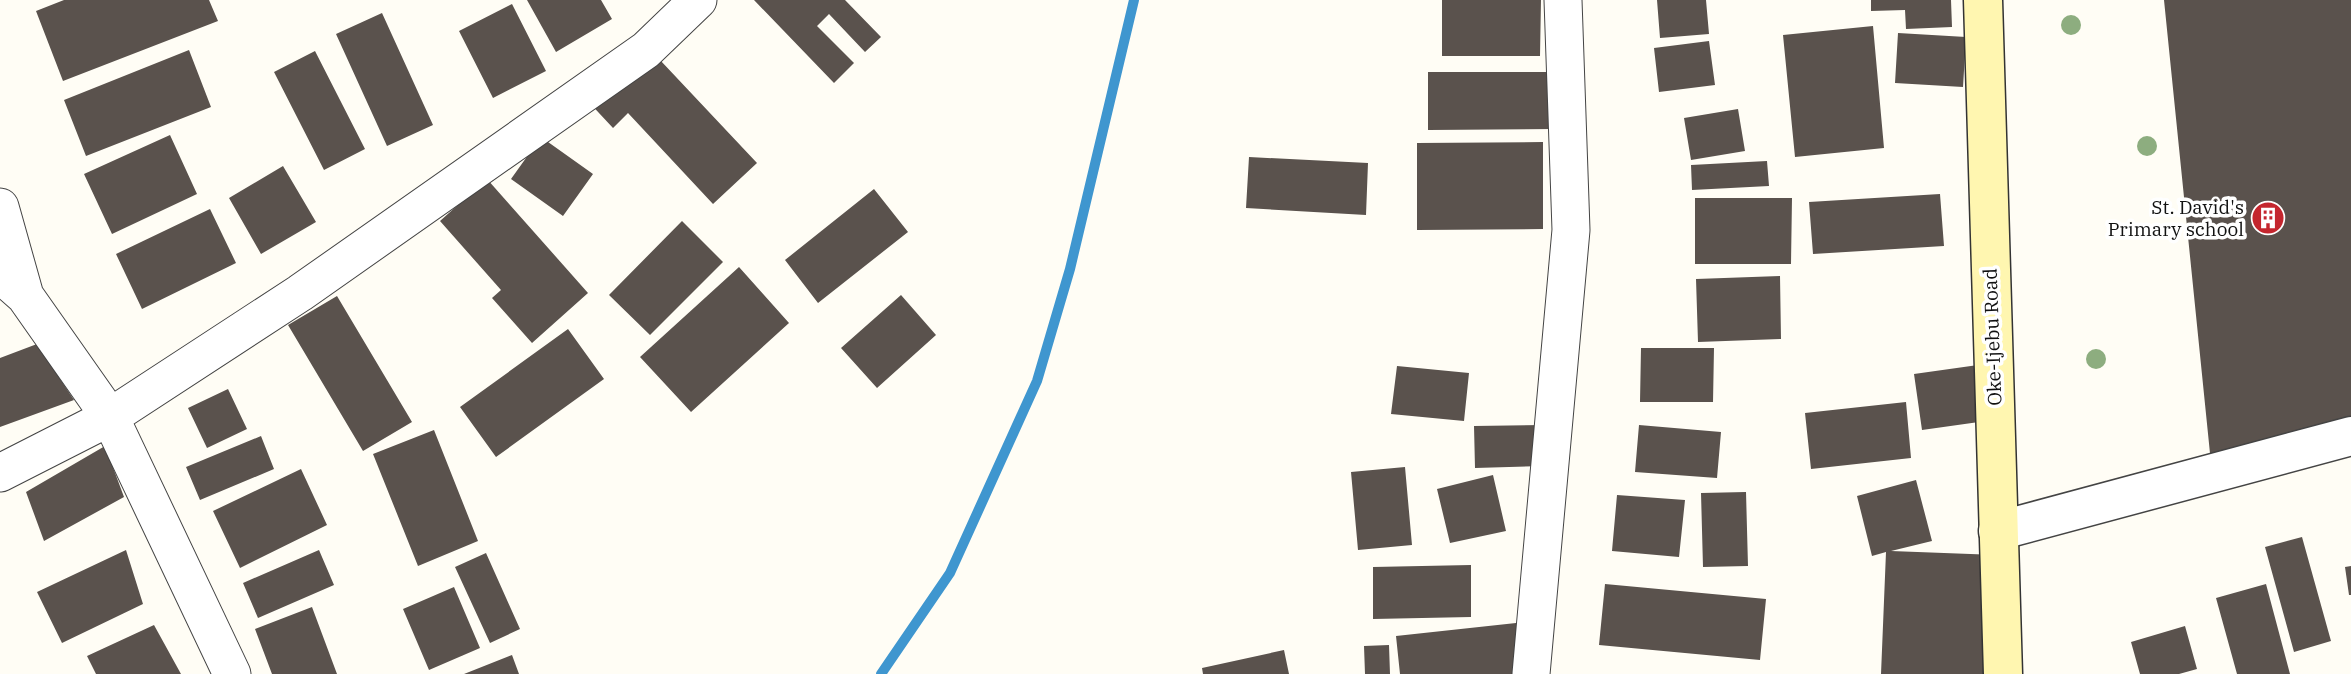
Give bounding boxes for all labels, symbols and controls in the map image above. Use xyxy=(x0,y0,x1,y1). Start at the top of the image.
place label: St. David's Primary school xyxy=(2108,195,2244,241)
building icon: St. David's Primary school xyxy=(2249,199,2287,237)
street label: Oke-Ijebu Road xyxy=(1978,268,2006,406)

